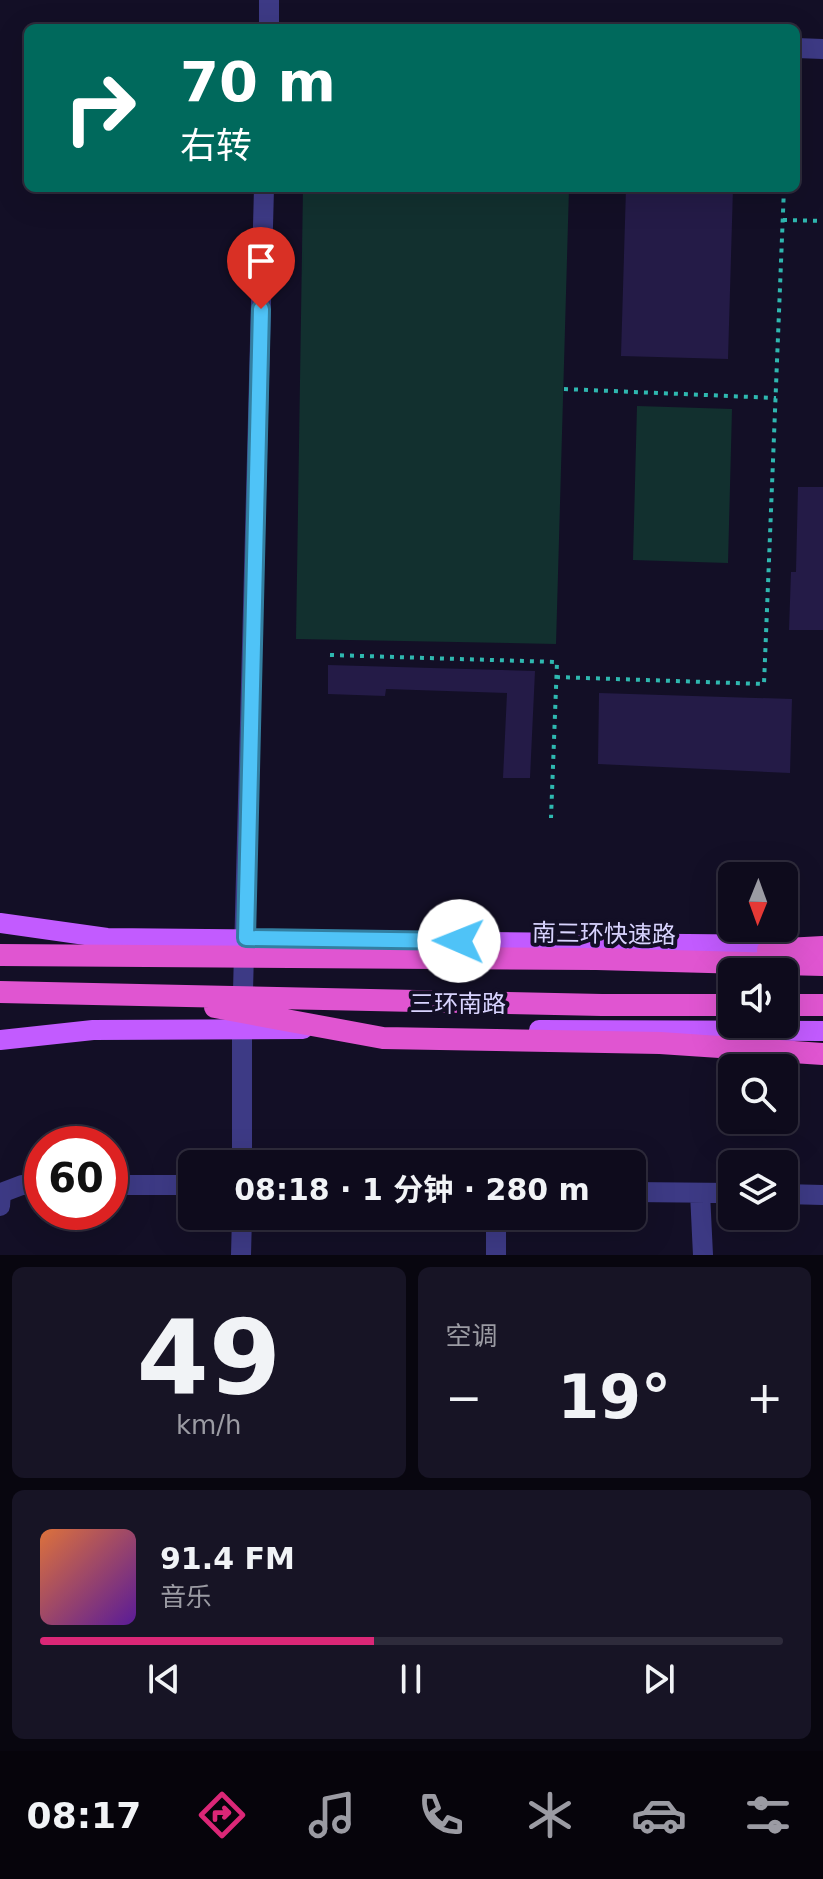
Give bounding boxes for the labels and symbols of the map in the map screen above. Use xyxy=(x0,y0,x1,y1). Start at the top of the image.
pin xyxy=(227,227,295,309)
north arrow xyxy=(718,862,798,942)
position arrow xyxy=(417,899,501,983)
street label: 南三环快速路 xyxy=(532,919,676,949)
street label: 三环南路 xyxy=(410,990,506,1018)
speed limit sign: 60 xyxy=(24,1126,128,1230)

